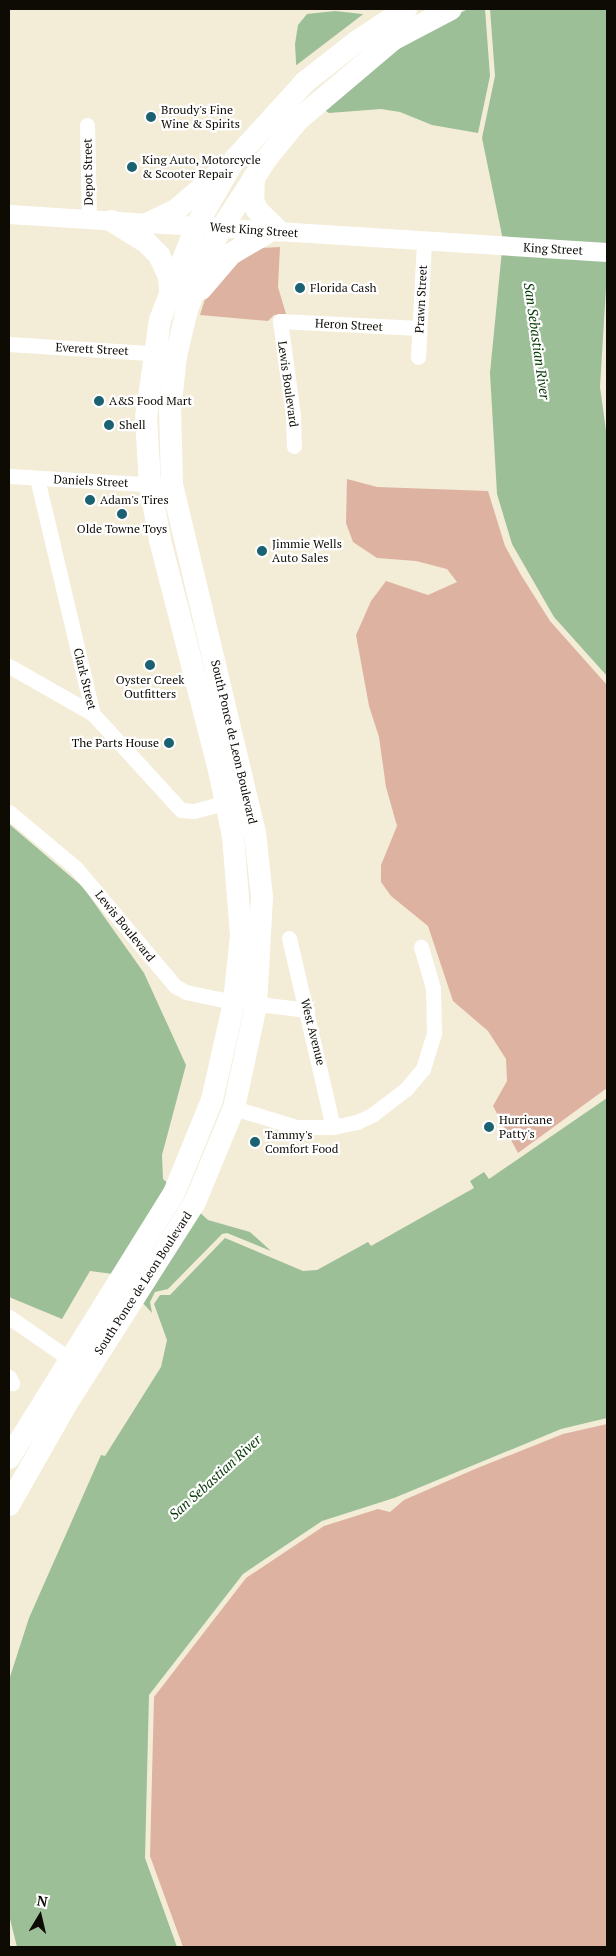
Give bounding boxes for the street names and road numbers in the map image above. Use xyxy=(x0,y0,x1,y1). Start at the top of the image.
street label: Depot Street xyxy=(80,138,96,206)
street label: West King Street xyxy=(209,220,299,240)
street label: King Street xyxy=(523,240,583,258)
street label: Prawn Street xyxy=(412,264,430,334)
street label: Heron Street xyxy=(315,316,383,334)
street label: Everett Street xyxy=(55,340,129,358)
street label: Lewis Boulevard xyxy=(275,340,301,428)
street label: Daniels Street xyxy=(53,472,129,490)
street label: Clark Street xyxy=(70,647,100,711)
street label: South Ponce de Leon Boulevard xyxy=(208,659,260,825)
street label: Lewis Boulevard xyxy=(92,888,158,964)
street label: West Avenue xyxy=(298,997,328,1067)
street label: South Ponce de Leon Boulevard xyxy=(91,1209,195,1357)

